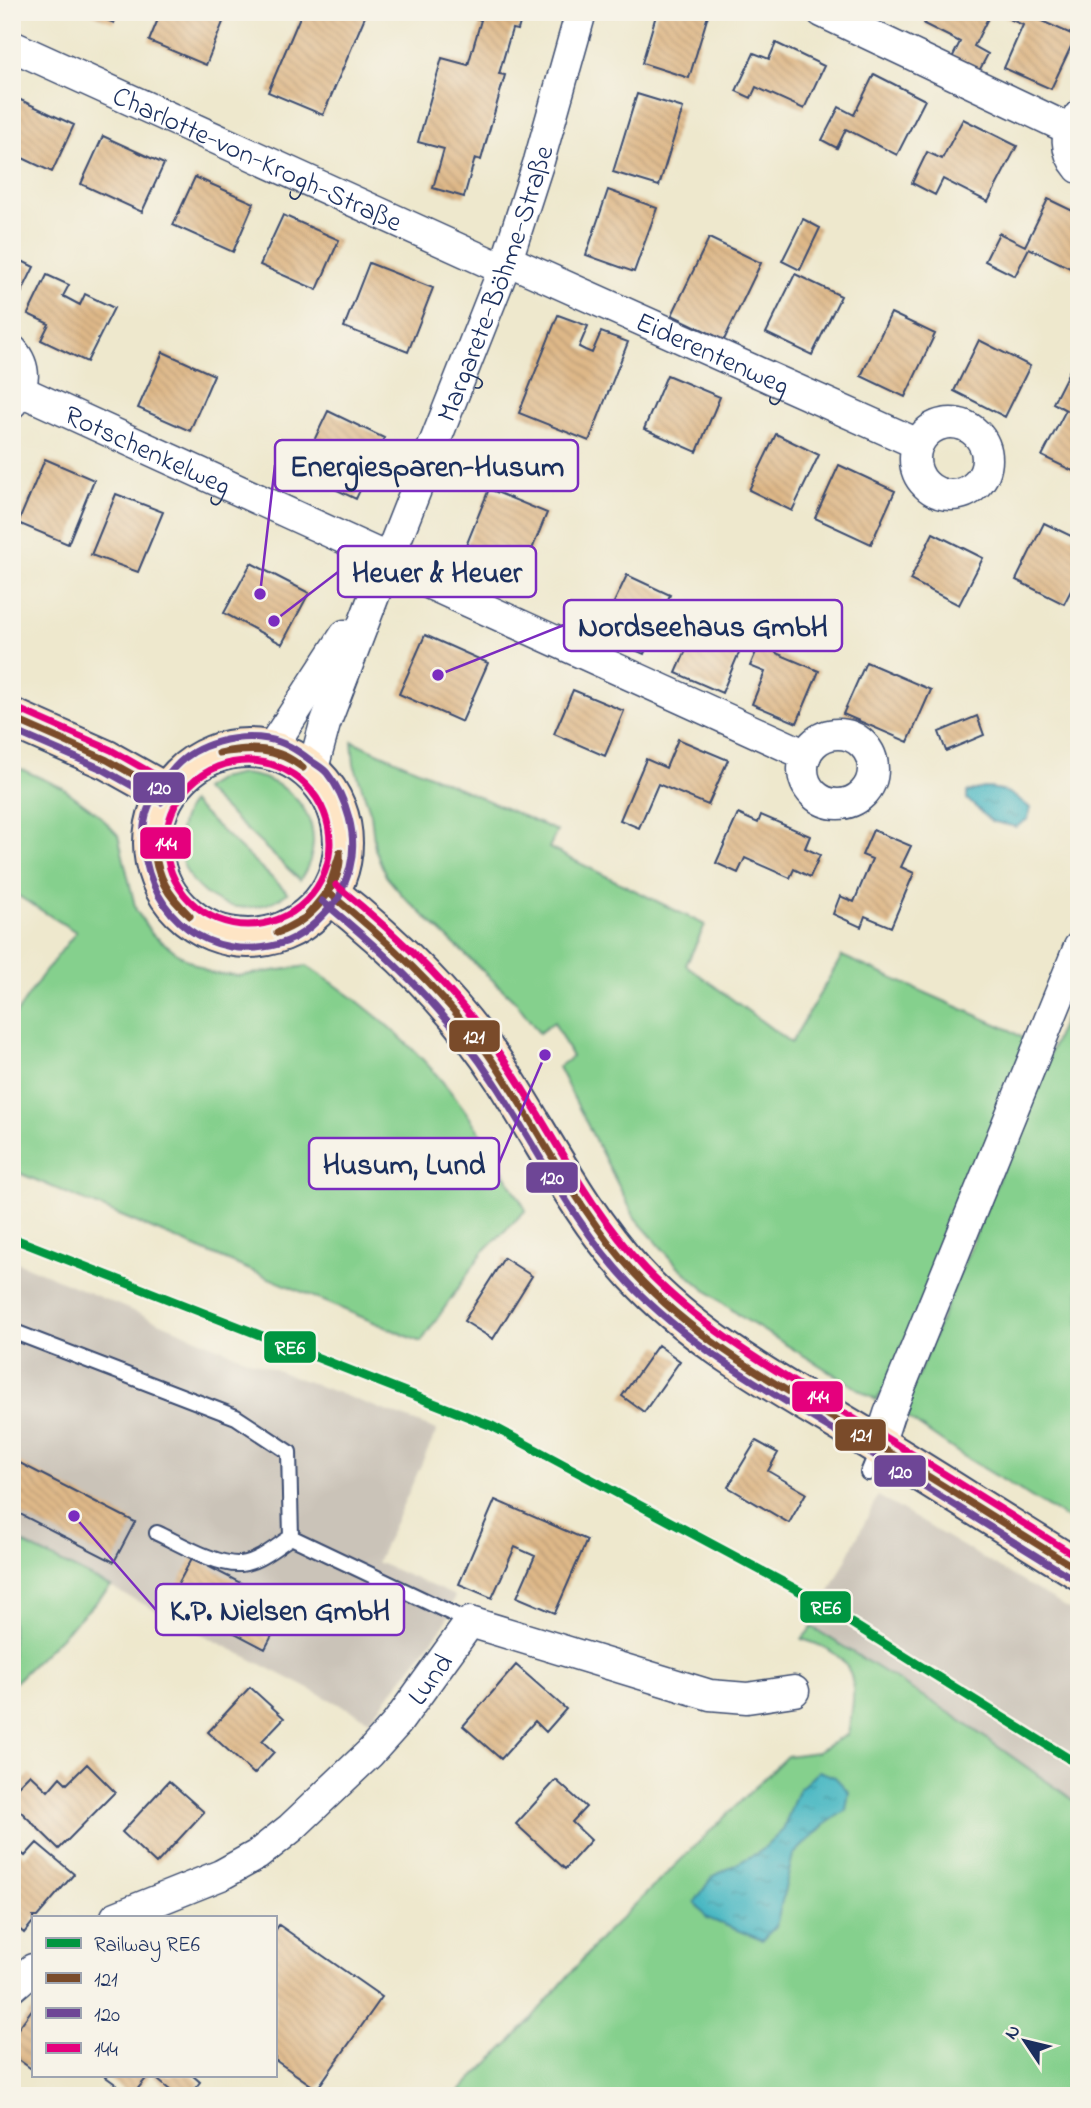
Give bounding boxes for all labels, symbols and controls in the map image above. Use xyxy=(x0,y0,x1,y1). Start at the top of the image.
street label: Charlotte-von-Krogh-Straße xyxy=(105,77,408,245)
street label: Margarete-Böhme-Straße xyxy=(428,141,566,429)
street label: Eiderentenweg xyxy=(628,303,795,408)
street label: Rotschenkelweg xyxy=(57,397,237,508)
callout: Energiesparen-Husum xyxy=(275,440,578,491)
text: Energiesparen-Husum xyxy=(290,447,564,492)
callout: Heuer & Heuer xyxy=(338,546,536,597)
text: Heuer & Heuer xyxy=(352,553,523,597)
callout: Nordseehaus GmbH xyxy=(564,600,842,651)
text: Nordseehaus GmbH xyxy=(578,607,828,651)
line badge: 120 xyxy=(132,771,186,804)
text: 120 xyxy=(147,776,172,803)
line badge: 144 xyxy=(139,826,192,860)
text: 144 xyxy=(155,832,177,859)
line badge: 121 xyxy=(448,1019,501,1053)
text: 121 xyxy=(463,1025,485,1052)
callout: Husum, Lund xyxy=(309,1138,499,1189)
text: Husum, Lund xyxy=(323,1145,485,1189)
line badge: 120 xyxy=(525,1161,579,1194)
text: 120 xyxy=(540,1166,565,1193)
line badge: RE6 xyxy=(263,1330,317,1364)
text: RE6 xyxy=(275,1336,306,1363)
line badge: 144 xyxy=(791,1380,844,1413)
text: 144 xyxy=(807,1385,829,1412)
line badge: 121 xyxy=(834,1418,887,1452)
text: 121 xyxy=(850,1423,872,1450)
line badge: 120 xyxy=(873,1454,927,1488)
text: 120 xyxy=(888,1460,913,1487)
callout: K.P. Nielsen GmbH xyxy=(156,1584,404,1635)
line badge: RE6 xyxy=(799,1590,852,1624)
text: K.P. Nielsen GmbH xyxy=(170,1591,390,1635)
text: RE6 xyxy=(811,1596,842,1623)
street label: Lund xyxy=(399,1646,465,1715)
legend xyxy=(32,1916,276,2076)
text: Railway RE6 xyxy=(94,1931,200,1963)
text: 121 xyxy=(94,1966,118,1996)
text: 120 xyxy=(94,2001,120,2031)
north arrow xyxy=(990,2007,1060,2076)
text: N xyxy=(998,2020,1028,2046)
text: 144 xyxy=(94,2036,118,2066)

